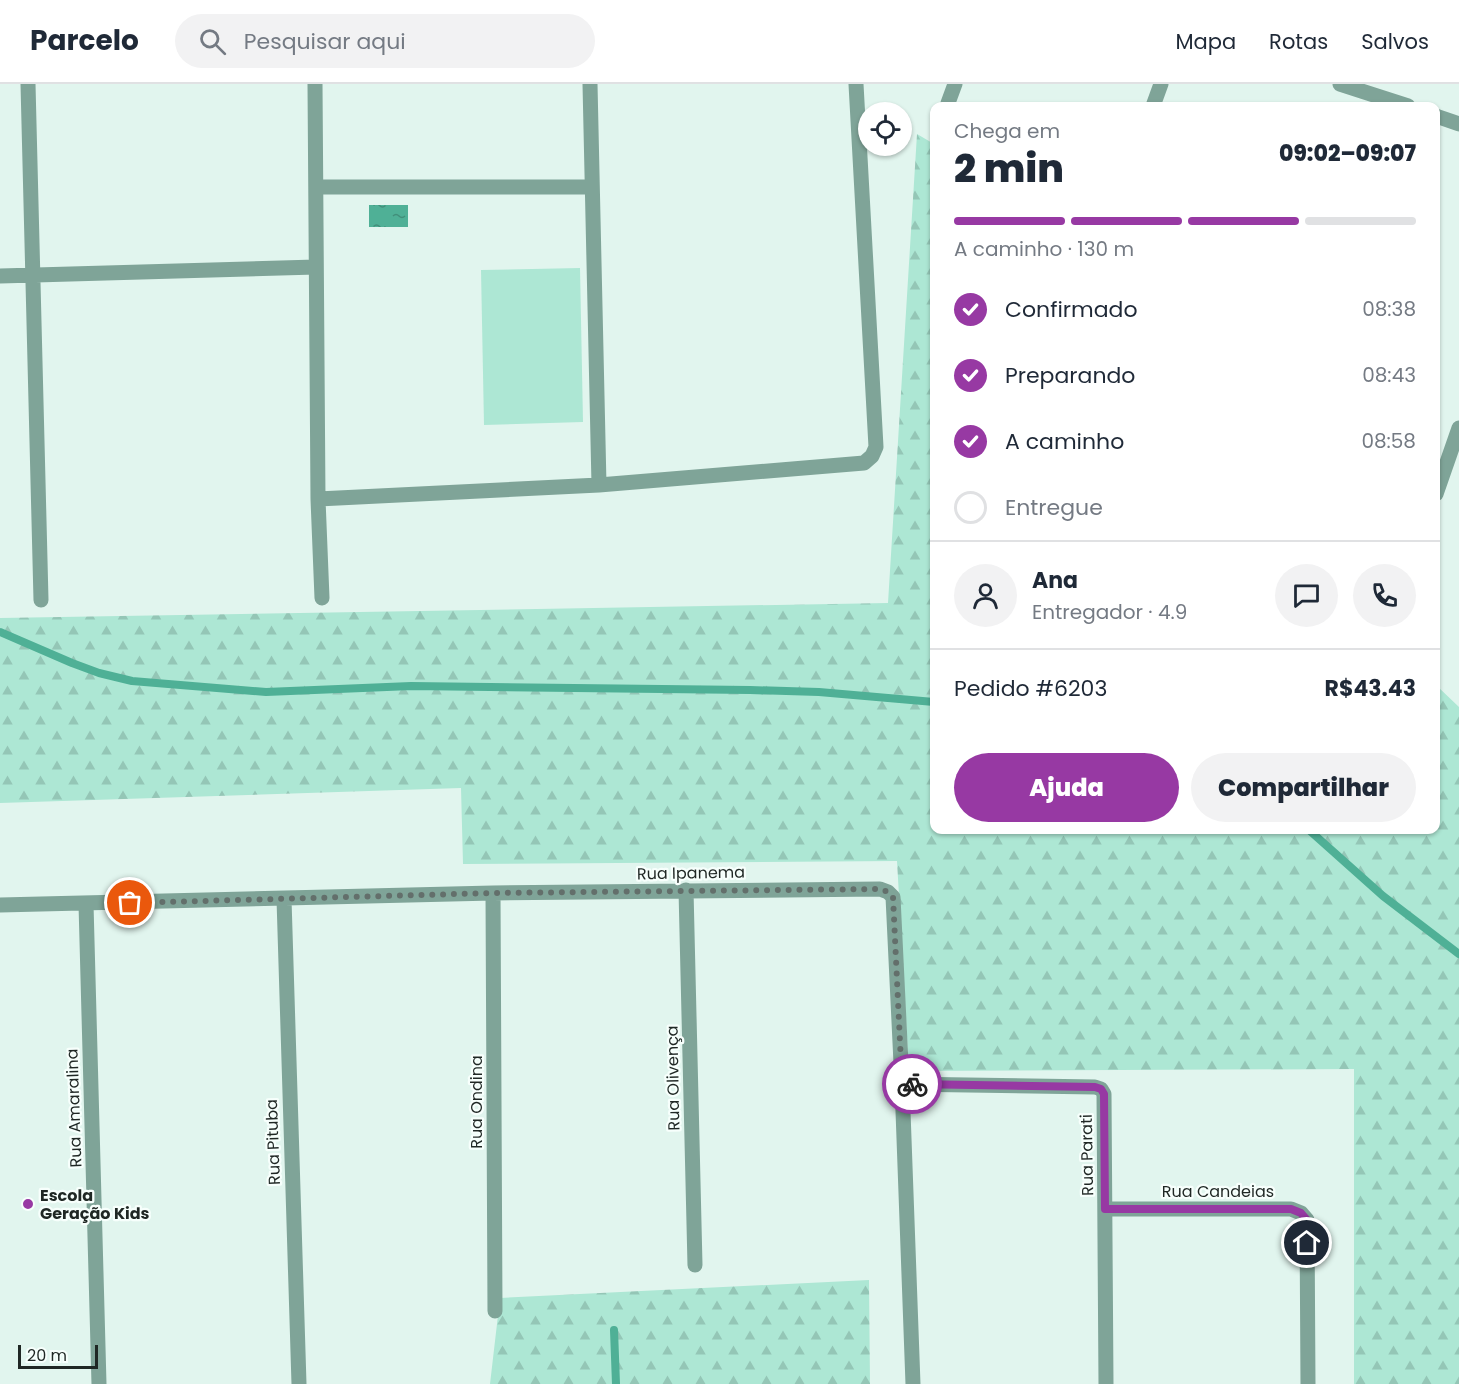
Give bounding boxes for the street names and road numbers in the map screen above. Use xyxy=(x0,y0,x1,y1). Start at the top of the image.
street label: Rua Ipanema xyxy=(637,861,745,885)
street label: Rua Olivença xyxy=(661,1025,685,1131)
street label: Rua Amaralina xyxy=(60,1048,88,1168)
street label: Rua Ondina xyxy=(465,1055,488,1149)
street label: Rua Pituba xyxy=(260,1099,286,1185)
street label: Rua Parati xyxy=(1075,1114,1099,1196)
street label: Rua Candeias xyxy=(1162,1180,1274,1203)

